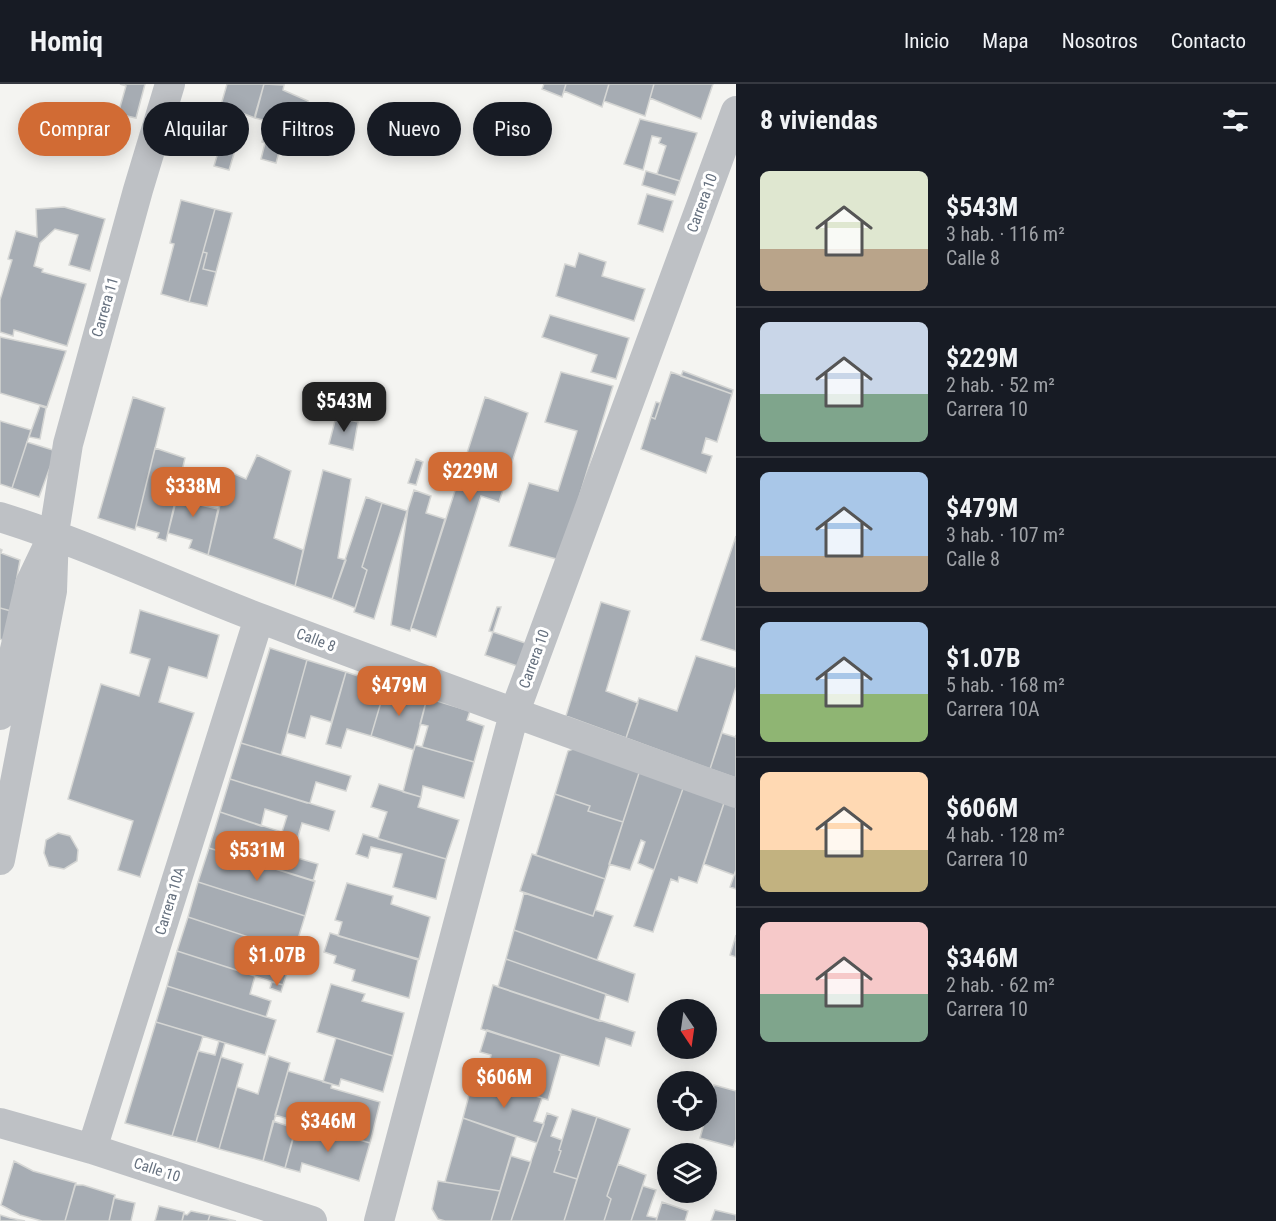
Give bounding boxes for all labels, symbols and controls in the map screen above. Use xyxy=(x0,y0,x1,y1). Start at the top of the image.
text: Homiq xyxy=(30,25,103,58)
text: Inicio xyxy=(904,29,949,53)
text: Mapa xyxy=(982,29,1029,53)
text: Nosotros xyxy=(1062,29,1138,53)
text: Contacto xyxy=(1171,29,1246,53)
chip: Comprar xyxy=(18,102,131,156)
chip: Alquilar xyxy=(143,102,249,156)
chip: Filtros xyxy=(261,102,355,156)
chip: Nuevo xyxy=(367,102,461,156)
chip: Piso xyxy=(473,102,552,156)
icon: filters xyxy=(1219,104,1252,137)
text: 8 viviendas xyxy=(760,105,878,135)
street label: Carrera 10 xyxy=(683,171,721,235)
text: $543M xyxy=(946,192,1018,222)
icon: home xyxy=(808,195,880,267)
text: 3 hab. · 116 m² xyxy=(946,222,1065,246)
text: Calle 8 xyxy=(946,246,1000,270)
street label: Carrera 11 xyxy=(88,275,122,339)
text: $229M xyxy=(946,343,1018,373)
icon: home xyxy=(808,346,880,418)
text: 2 hab. · 52 m² xyxy=(946,373,1055,397)
pin: $543M xyxy=(302,382,386,433)
text: $543M xyxy=(316,389,372,413)
text: Carrera 10 xyxy=(946,397,1028,421)
pin: $229M xyxy=(428,452,512,503)
text: $229M xyxy=(442,459,498,483)
pin: $338M xyxy=(151,467,235,518)
text: $338M xyxy=(165,474,221,498)
text: $479M xyxy=(946,493,1018,523)
icon: home xyxy=(808,496,880,568)
text: 3 hab. · 107 m² xyxy=(946,523,1065,547)
text: Calle 8 xyxy=(946,547,1000,571)
street label: Calle 8 xyxy=(294,624,338,656)
street label: Carrera 10 xyxy=(515,627,553,691)
text: $1.07B xyxy=(946,643,1021,673)
icon: home xyxy=(808,646,880,718)
pin: $479M xyxy=(357,666,441,717)
text: $479M xyxy=(371,673,427,697)
text: 5 hab. · 168 m² xyxy=(946,673,1065,697)
text: Carrera 10A xyxy=(946,697,1039,721)
text: $606M xyxy=(946,793,1018,823)
icon: home xyxy=(808,796,880,868)
text: 4 hab. · 128 m² xyxy=(946,823,1065,847)
pin: $531M xyxy=(215,831,299,882)
text: $531M xyxy=(229,838,285,862)
text: Carrera 10 xyxy=(946,847,1028,871)
street label: Carrera 10A xyxy=(151,865,189,937)
pin: $1.07B xyxy=(228,936,326,987)
text: $1.07B xyxy=(248,943,306,967)
text: $346M xyxy=(946,943,1018,973)
icon: home xyxy=(808,946,880,1018)
text: 2 hab. · 62 m² xyxy=(946,973,1055,997)
text: Carrera 10 xyxy=(946,997,1028,1021)
north arrow xyxy=(657,999,717,1059)
map controls xyxy=(657,999,717,1203)
pin: $606M xyxy=(462,1058,546,1109)
text: $606M xyxy=(476,1065,532,1089)
button: locate xyxy=(657,1071,717,1131)
pin: $346M xyxy=(286,1102,370,1153)
text: $346M xyxy=(300,1109,356,1133)
button: layers xyxy=(657,1143,717,1203)
street label: Calle 10 xyxy=(131,1154,183,1186)

